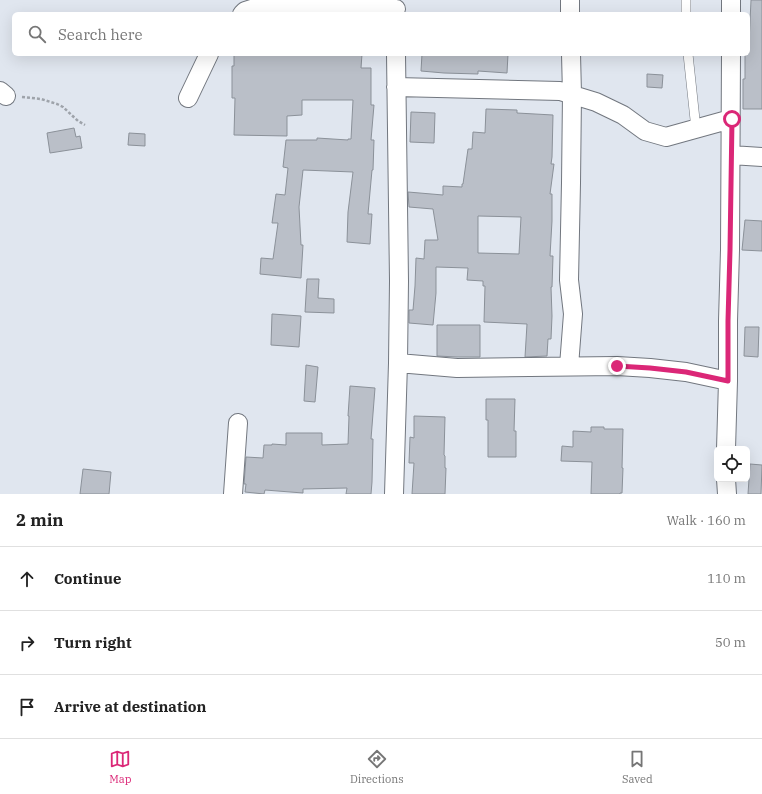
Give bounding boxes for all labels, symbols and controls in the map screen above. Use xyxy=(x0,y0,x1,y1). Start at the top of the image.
search box xyxy=(12,12,750,56)
icon: search xyxy=(26,23,48,45)
text: Search here xyxy=(58,25,143,44)
route start xyxy=(723,110,741,128)
route end xyxy=(608,357,626,375)
map controls xyxy=(714,446,750,482)
button: locate xyxy=(714,446,750,482)
text: 2 min xyxy=(16,509,64,531)
text: Walk · 160 m xyxy=(667,512,746,529)
icon: ahead xyxy=(16,568,38,590)
text: Continue xyxy=(54,569,121,588)
text: 110 m xyxy=(707,570,746,587)
icon: right xyxy=(16,632,38,654)
text: Turn right xyxy=(54,633,132,652)
text: 50 m xyxy=(715,634,746,651)
icon: arrive xyxy=(16,696,38,718)
text: Arrive at destination xyxy=(54,697,206,716)
tab: Map xyxy=(109,748,132,786)
tab: Directions xyxy=(350,748,404,786)
tab: Saved xyxy=(622,748,653,786)

